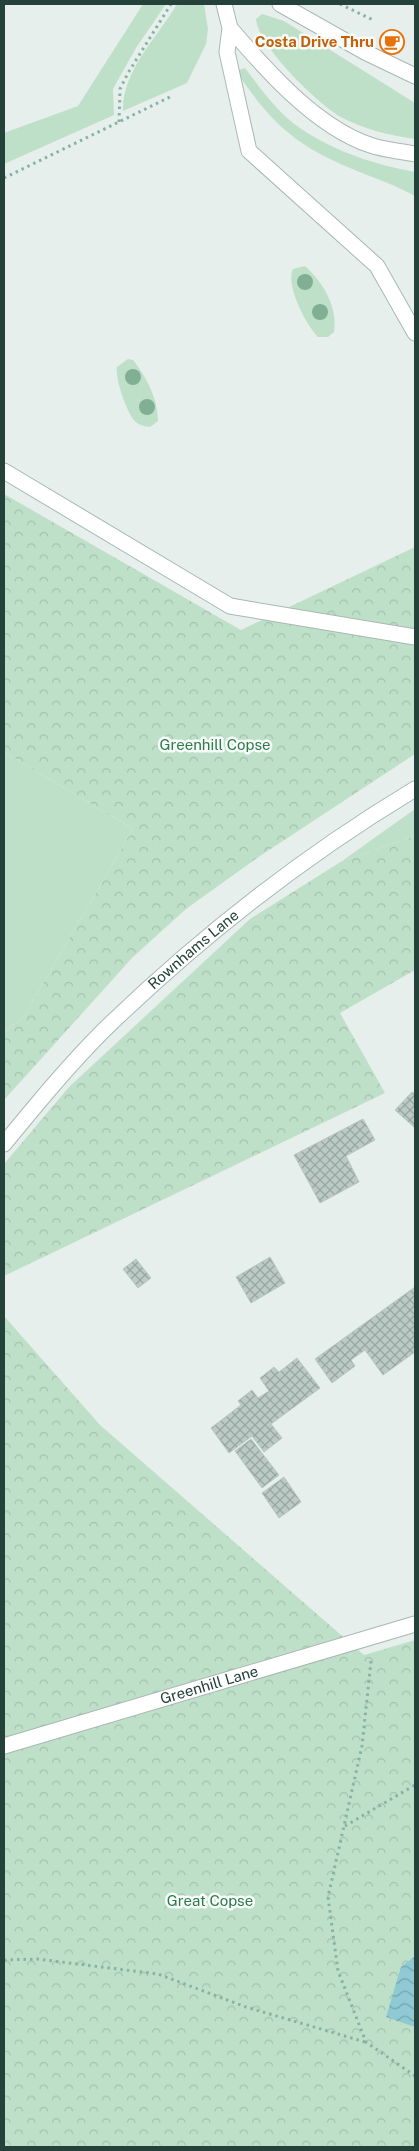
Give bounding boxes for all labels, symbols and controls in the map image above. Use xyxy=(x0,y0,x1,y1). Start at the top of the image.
cafe icon: Costa Drive Thru xyxy=(379,29,405,55)
place label: Costa Drive Thru xyxy=(255,33,374,50)
park label: Greenhill Copse xyxy=(159,736,271,753)
street label: Rownhams Lane xyxy=(144,906,242,993)
street label: Greenhill Lane xyxy=(158,1662,260,1707)
park label: Great Copse xyxy=(167,1892,253,1909)

